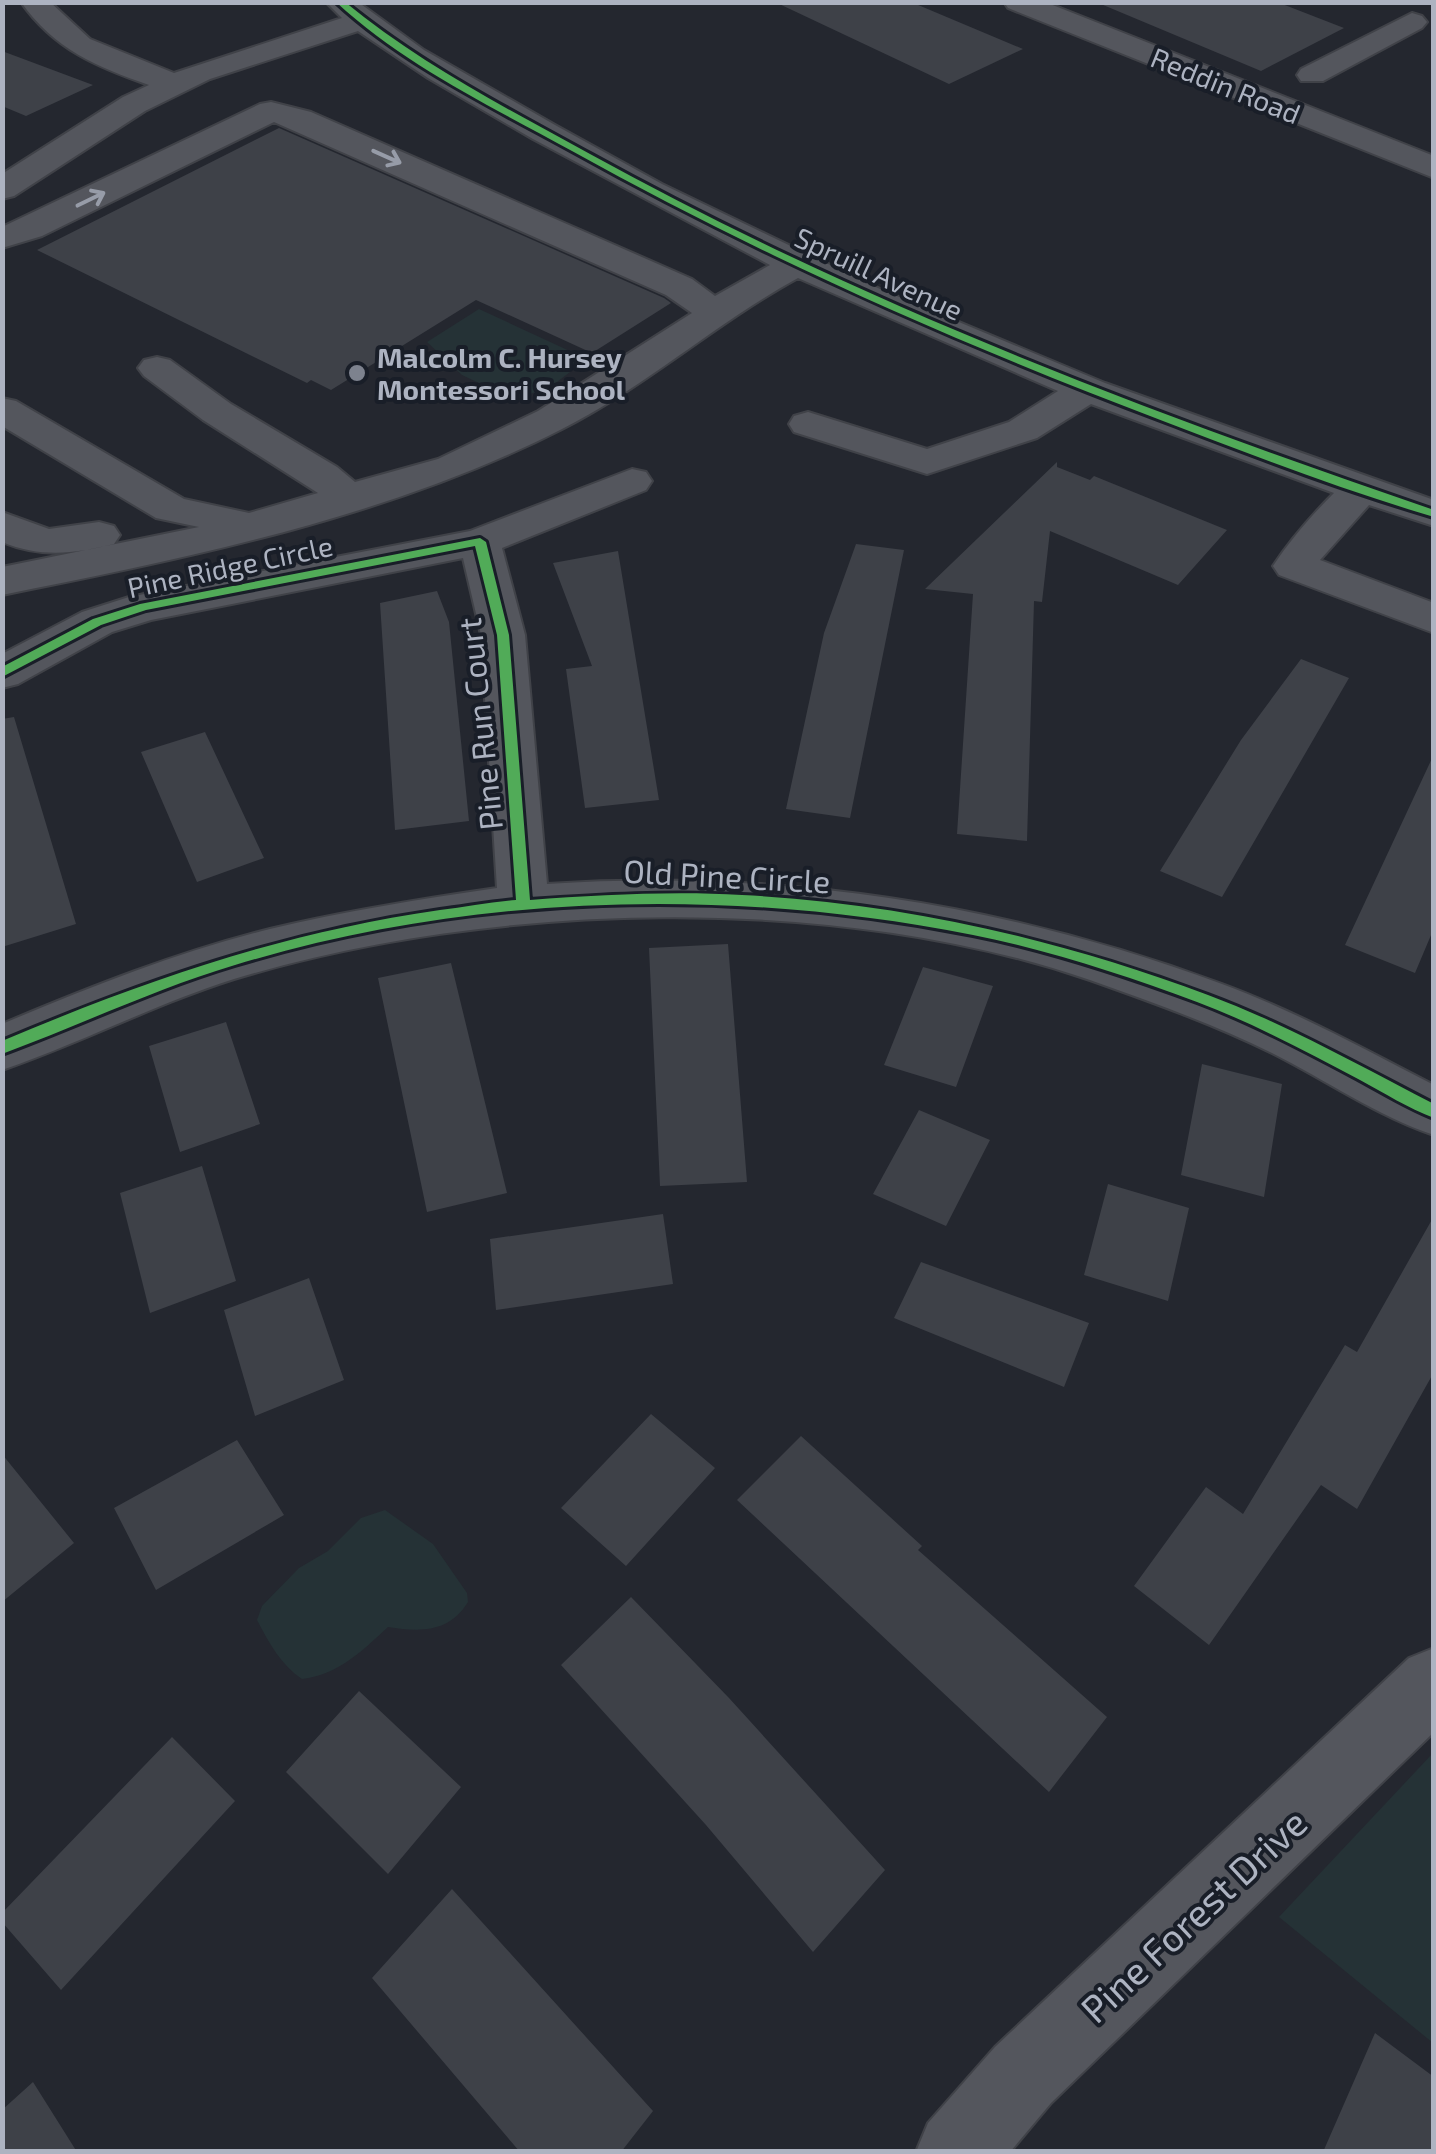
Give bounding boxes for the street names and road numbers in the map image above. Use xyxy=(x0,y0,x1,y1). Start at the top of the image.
street label: Reddin Road xyxy=(1146,40,1306,130)
street label: Spruill Avenue xyxy=(790,219,968,327)
street label: Pine Ridge Circle xyxy=(124,528,336,604)
street label: Pine Run Court xyxy=(449,616,509,832)
street label: Old Pine Circle xyxy=(623,851,831,899)
street label: Pine Forest Drive xyxy=(1071,1799,1315,2031)

